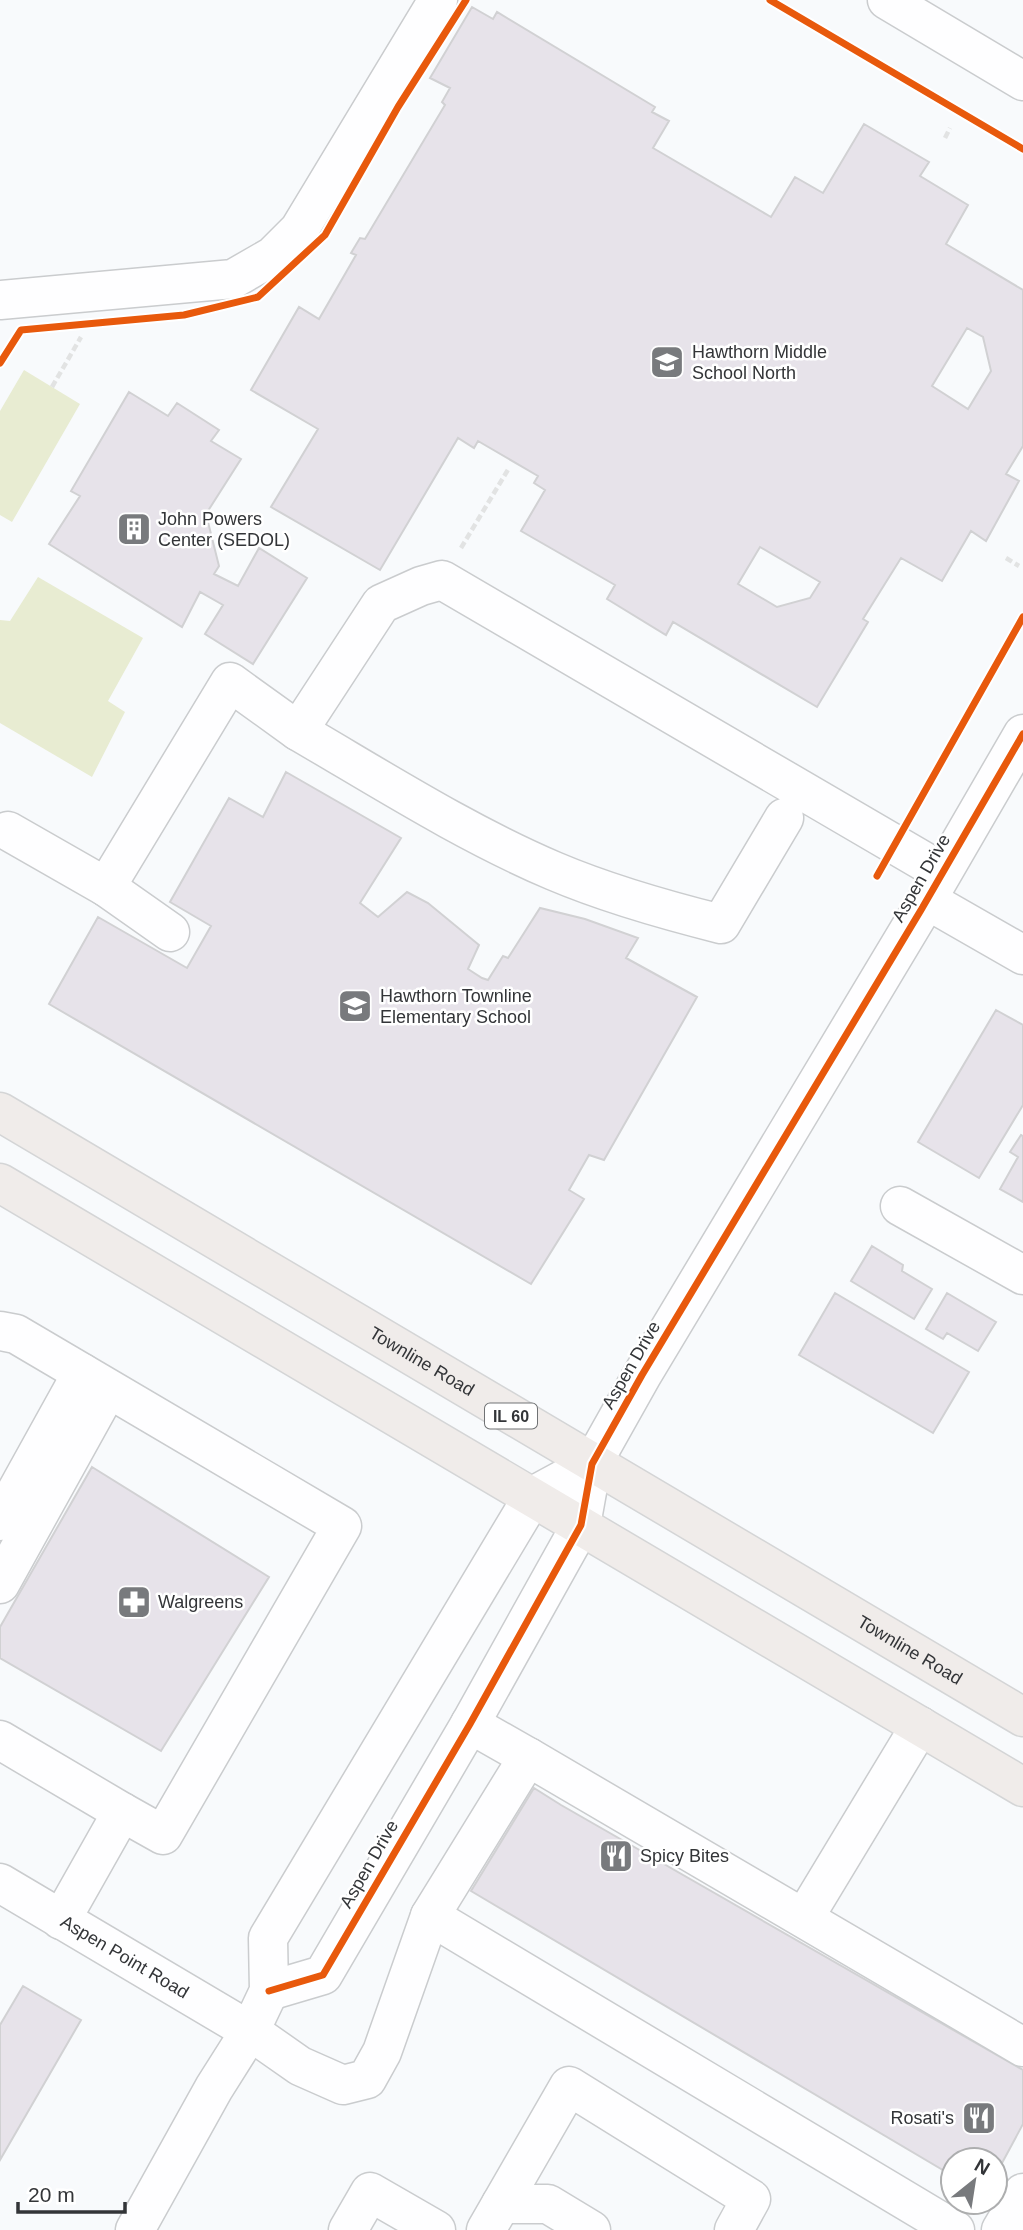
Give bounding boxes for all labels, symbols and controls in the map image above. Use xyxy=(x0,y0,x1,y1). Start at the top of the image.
place label: Hawthorn Middle School North xyxy=(692,342,827,383)
school or university icon: Hawthorn Middle School North xyxy=(648,343,686,381)
place label: John Powers Center (SEDOL) xyxy=(158,509,290,550)
building icon: John Powers Center (SEDOL) xyxy=(115,510,153,548)
street label: Aspen Drive xyxy=(888,831,954,925)
place label: Hawthorn Townline Elementary School xyxy=(380,986,532,1027)
school or university icon: Hawthorn Townline Elementary School xyxy=(336,987,374,1025)
street label: Aspen Drive xyxy=(598,1318,664,1412)
street label: Townline Road xyxy=(366,1323,478,1400)
road number: IL 60 xyxy=(485,1404,537,1428)
pharmacy icon: Walgreens xyxy=(115,1583,153,1621)
place label: Walgreens xyxy=(158,1592,243,1612)
street label: Townline Road xyxy=(854,1611,966,1689)
street label: Aspen Drive xyxy=(336,1817,402,1911)
restaurant icon: Spicy Bites xyxy=(597,1837,635,1875)
place label: Spicy Bites xyxy=(640,1846,729,1866)
street label: Aspen Point Road xyxy=(57,1911,192,2002)
restaurant icon: Rosati's xyxy=(960,2099,998,2137)
place label: Rosati's xyxy=(891,2108,954,2128)
north arrow xyxy=(939,2146,1009,2216)
text: N xyxy=(971,2154,993,2179)
scale bar xyxy=(18,2170,124,2214)
text: 20 m xyxy=(28,2183,75,2206)

